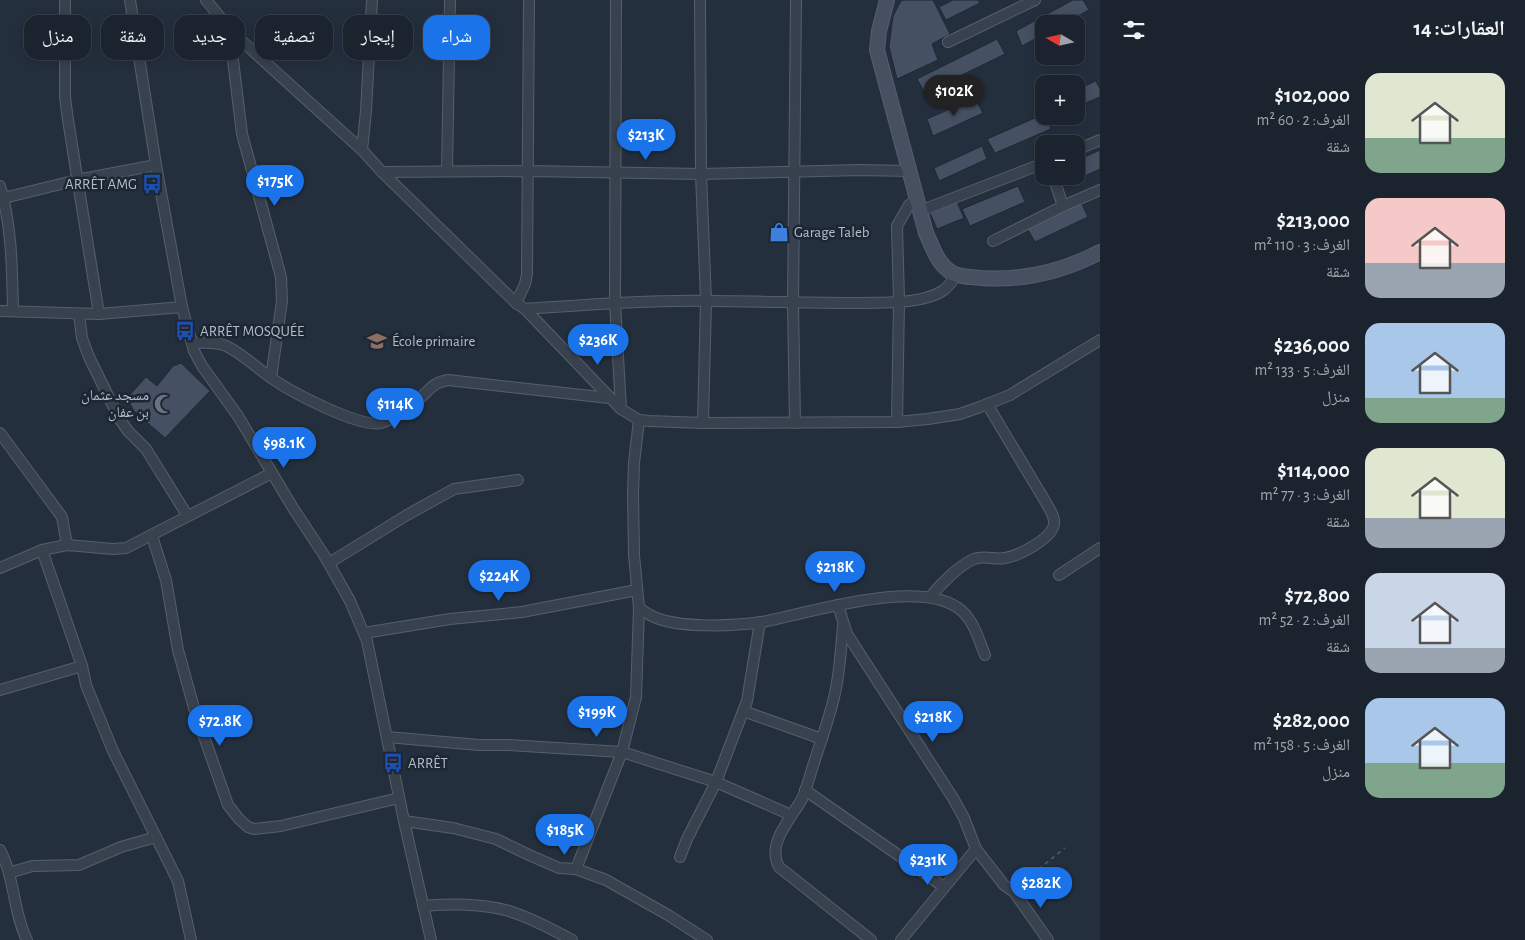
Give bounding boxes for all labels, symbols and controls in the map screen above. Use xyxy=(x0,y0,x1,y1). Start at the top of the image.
chip: منزل xyxy=(24,15,91,60)
chip: شقة xyxy=(101,15,164,60)
chip: جديد xyxy=(174,15,245,60)
chip: تصفية xyxy=(255,15,333,60)
chip: إيجار xyxy=(343,15,413,60)
chip: شراء xyxy=(423,15,490,60)
north arrow xyxy=(1035,15,1085,65)
map controls xyxy=(1035,15,1085,185)
icon: filters xyxy=(1120,16,1148,44)
text: العقارات: 14 xyxy=(1413,18,1505,39)
pin: $102K xyxy=(919,74,989,117)
button: + xyxy=(1035,75,1085,125)
text: $102K xyxy=(935,83,973,99)
text: $102,000 xyxy=(1275,85,1350,106)
icon: home xyxy=(1405,93,1465,153)
text: الغرف: 2 · 60 m² xyxy=(1257,112,1350,128)
pin: $213K xyxy=(611,119,681,161)
text: $213K xyxy=(628,127,664,143)
button: − xyxy=(1035,135,1085,185)
text: شقة xyxy=(1326,139,1350,155)
pin: $175K xyxy=(240,164,310,207)
bus stop icon: ARRÊT AMG xyxy=(141,173,163,195)
text: $175K xyxy=(257,173,293,189)
place label: ARRÊT AMG xyxy=(65,176,137,192)
text: $213,000 xyxy=(1276,210,1350,231)
icon: home xyxy=(1405,218,1465,278)
shop icon: Garage Taleb xyxy=(768,221,790,243)
place label: Garage Taleb xyxy=(794,225,870,240)
text: الغرف: 3 · 110 m² xyxy=(1254,237,1350,253)
text: شقة xyxy=(1326,264,1350,280)
bus stop icon: ARRÊT MOSQUÉE xyxy=(174,320,196,342)
place label: ARRÊT MOSQUÉE xyxy=(200,322,304,339)
pin: $236K xyxy=(563,324,633,366)
school or university icon: École primaire xyxy=(366,330,388,352)
place label: École primaire xyxy=(392,332,475,349)
text: $236K xyxy=(579,332,617,348)
text: $236,000 xyxy=(1274,335,1350,356)
icon: home xyxy=(1405,343,1465,403)
text: الغرف: 5 · 133 m² xyxy=(1254,362,1350,378)
place label: مسجد عثمان بن عفان xyxy=(81,388,149,422)
pin: $114K xyxy=(360,388,430,430)
text: منزل xyxy=(1322,389,1350,405)
mosque icon: مسجد عثمان بن عفان xyxy=(153,393,175,415)
text: $114K xyxy=(377,396,413,412)
pin: $98.1K xyxy=(243,426,325,469)
text: $98.1K xyxy=(263,435,305,451)
text: $114,000 xyxy=(1277,460,1350,481)
icon: home xyxy=(1405,468,1465,528)
text: الغرف: 3 · 77 m² xyxy=(1260,487,1350,503)
text: شقة xyxy=(1326,514,1350,530)
pin: $218K xyxy=(800,550,870,593)
text: $218K xyxy=(816,559,854,575)
pin: $224K xyxy=(464,560,534,602)
text: $224K xyxy=(479,568,519,584)
text: $72,800 xyxy=(1285,585,1350,606)
icon: home xyxy=(1405,593,1465,653)
text: الغرف: 2 · 52 m² xyxy=(1259,612,1350,628)
text: شقة xyxy=(1326,639,1350,655)
pin: $199K xyxy=(562,696,632,738)
pin: $218K xyxy=(898,700,968,743)
pin: $72.8K xyxy=(179,704,261,747)
text: $199K xyxy=(578,704,616,720)
text: $218K xyxy=(914,709,952,725)
text: $282,000 xyxy=(1273,710,1350,731)
text: $72.8K xyxy=(199,713,241,729)
icon: home xyxy=(1405,718,1465,778)
text: الغرف: 5 · 158 m² xyxy=(1253,737,1350,753)
bus stop icon: ARRÊT xyxy=(382,752,404,774)
place label: ARRÊT xyxy=(408,755,449,771)
text: منزل xyxy=(1322,764,1350,780)
pin: $185K xyxy=(530,814,600,856)
text: $185K xyxy=(546,822,584,838)
pin: $231K xyxy=(893,844,963,886)
text: $231K xyxy=(910,852,946,868)
pin: $282K xyxy=(1006,866,1076,909)
text: $282K xyxy=(1021,875,1061,891)

